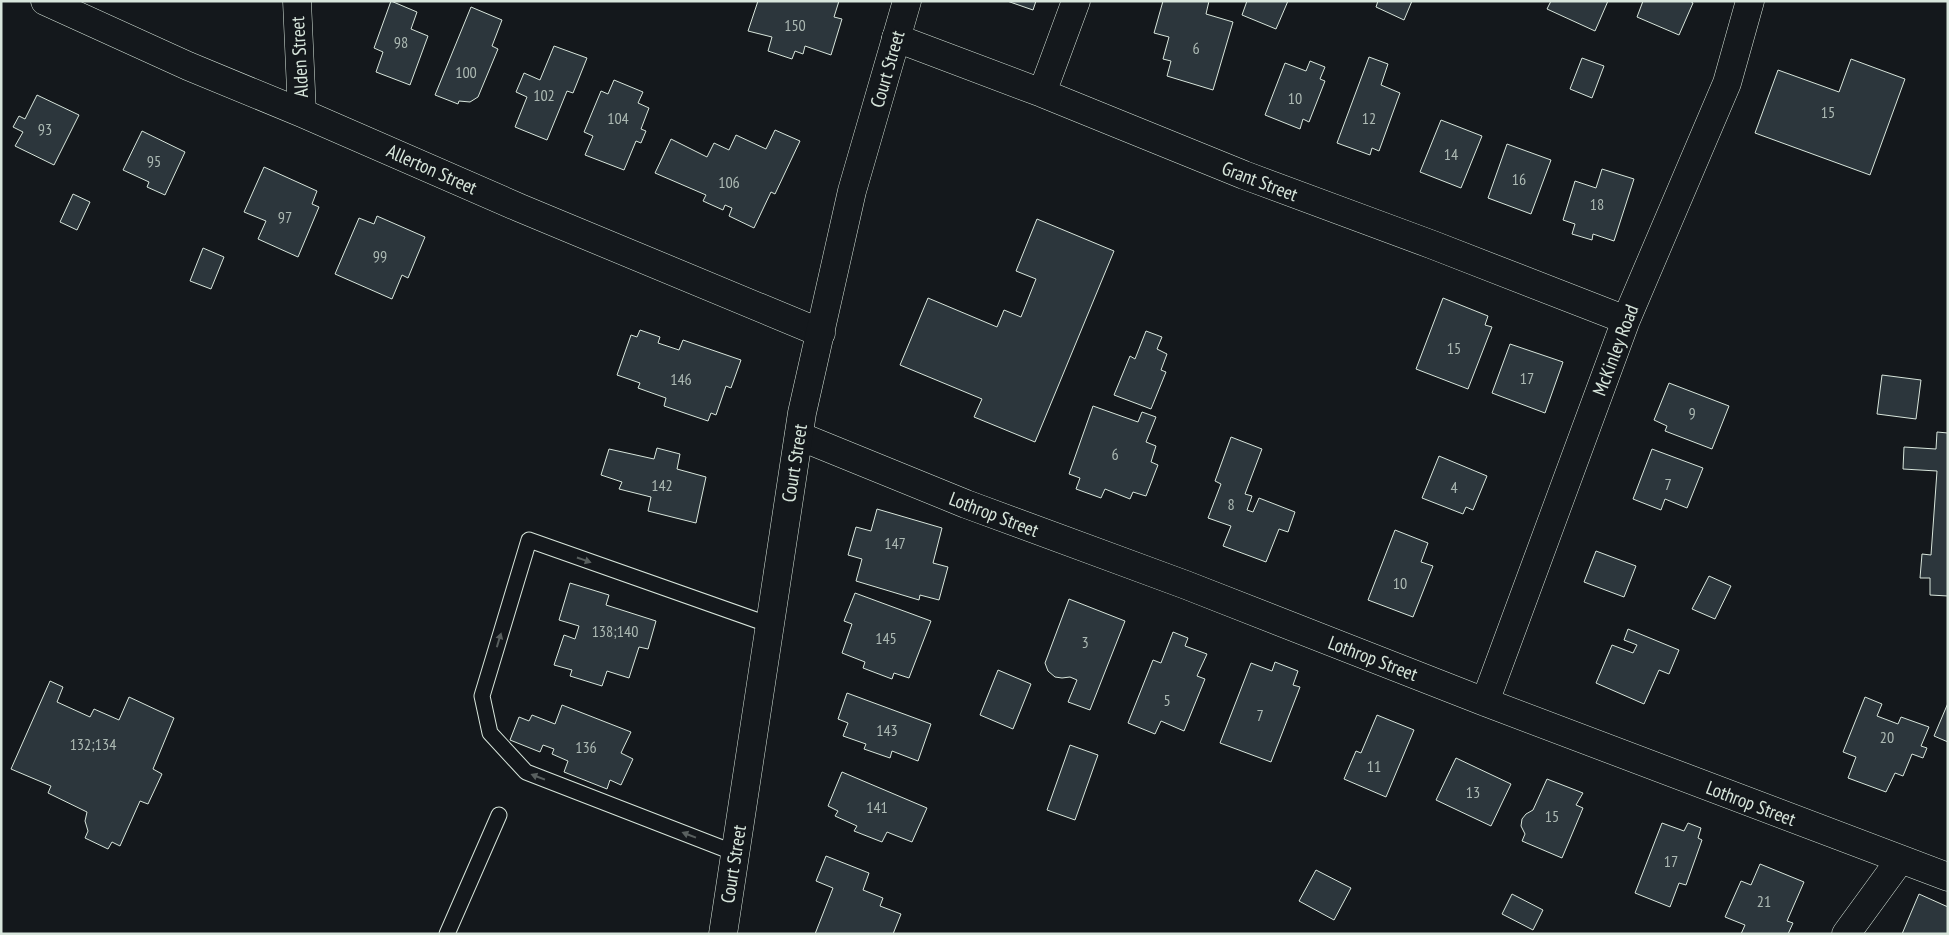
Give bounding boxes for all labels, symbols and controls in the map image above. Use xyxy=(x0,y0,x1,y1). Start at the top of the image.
street label: Alden Street xyxy=(285,15,313,98)
house number: 150 xyxy=(784,15,806,35)
street label: Court Street xyxy=(865,27,910,110)
house number: 98 xyxy=(394,32,408,52)
house number: 6 xyxy=(1192,38,1200,58)
house number: 100 xyxy=(455,62,477,82)
house number: 102 xyxy=(533,85,555,105)
house number: 10 xyxy=(1288,88,1302,108)
house number: 15 xyxy=(1821,102,1835,122)
house number: 104 xyxy=(607,108,629,128)
house number: 12 xyxy=(1362,108,1376,128)
house number: 93 xyxy=(38,119,52,139)
street label: Allerton Street xyxy=(383,138,482,200)
house number: 14 xyxy=(1444,144,1458,164)
house number: 95 xyxy=(147,151,161,171)
street label: Grant Street xyxy=(1219,156,1302,207)
house number: 16 xyxy=(1512,169,1526,189)
house number: 106 xyxy=(718,172,740,192)
house number: 18 xyxy=(1590,194,1604,214)
house number: 97 xyxy=(278,207,292,227)
house number: 99 xyxy=(373,246,387,266)
street label: McKinley Road xyxy=(1587,301,1643,399)
house number: 15 xyxy=(1447,338,1461,358)
house number: 17 xyxy=(1520,368,1534,388)
house number: 146 xyxy=(670,369,692,389)
house number: 9 xyxy=(1688,403,1696,423)
street label: Court Street xyxy=(776,421,812,504)
house number: 6 xyxy=(1111,444,1119,464)
house number: 7 xyxy=(1664,474,1672,494)
house number: 142 xyxy=(651,475,673,495)
house number: 4 xyxy=(1450,477,1458,497)
street label: Lothrop Street xyxy=(946,486,1043,542)
house number: 8 xyxy=(1227,494,1235,514)
house number: 147 xyxy=(884,533,906,553)
one-way arrow xyxy=(577,557,592,564)
house number: 10 xyxy=(1393,573,1407,593)
house number: 138;140 xyxy=(592,621,638,641)
house number: 145 xyxy=(875,628,897,648)
street label: Lothrop Street xyxy=(1325,630,1422,686)
one-way arrow xyxy=(495,632,503,647)
house number: 3 xyxy=(1081,632,1089,652)
house number: 5 xyxy=(1163,690,1171,710)
house number: 7 xyxy=(1256,705,1264,725)
house number: 143 xyxy=(876,720,898,740)
house number: 20 xyxy=(1880,727,1894,747)
house number: 132;134 xyxy=(70,734,116,754)
house number: 136 xyxy=(575,737,597,757)
house number: 11 xyxy=(1367,756,1381,776)
one-way arrow xyxy=(531,772,545,780)
street label: Lothrop Street xyxy=(1703,775,1800,831)
house number: 13 xyxy=(1466,782,1480,802)
house number: 141 xyxy=(866,797,888,817)
house number: 15 xyxy=(1545,806,1559,826)
street label: Court Street xyxy=(715,822,751,905)
one-way arrow xyxy=(682,831,697,839)
house number: 17 xyxy=(1664,851,1678,871)
house number: 21 xyxy=(1757,891,1771,911)

